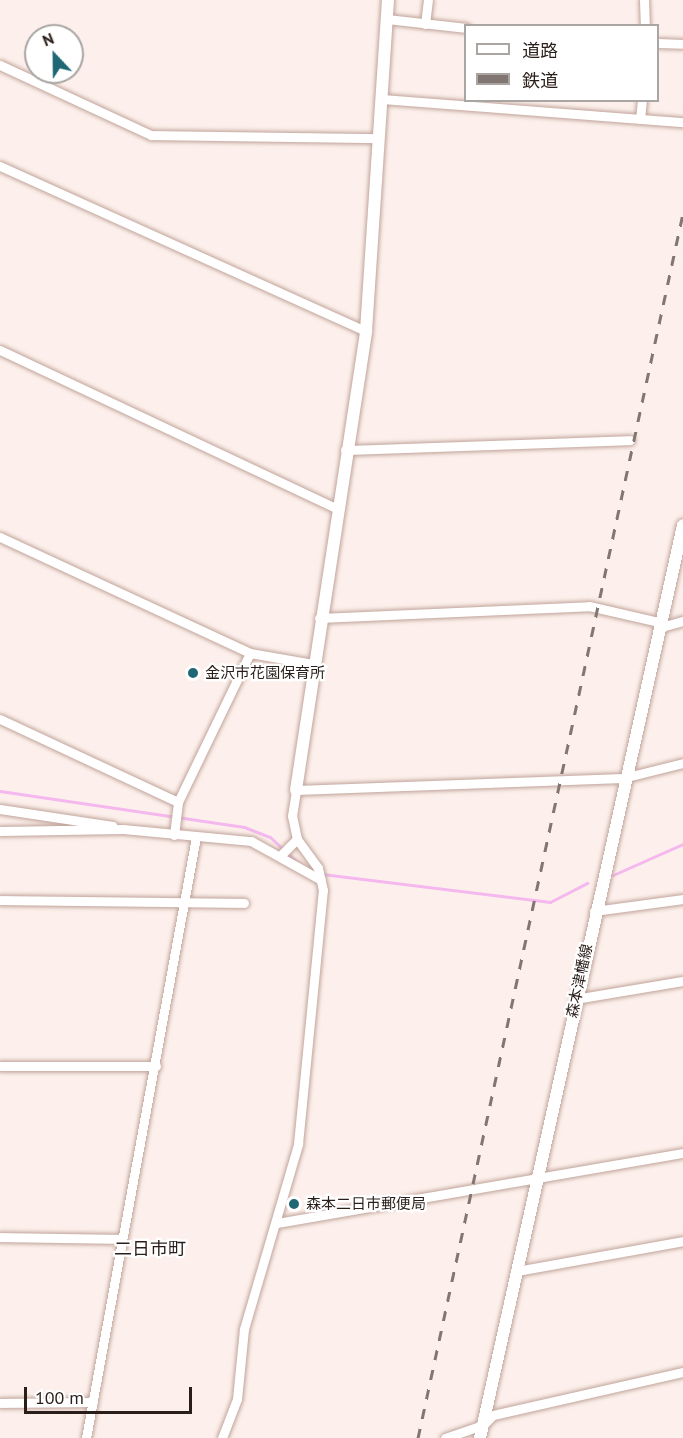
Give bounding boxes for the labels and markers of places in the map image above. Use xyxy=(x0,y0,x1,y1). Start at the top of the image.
place label: 金沢市花園保育所 xyxy=(205,664,325,682)
marker: 金沢市花園保育所 xyxy=(186,666,200,680)
place label: 森本二日市郵便局 xyxy=(306,1195,426,1213)
marker: 森本二日市郵便局 xyxy=(287,1197,301,1211)

